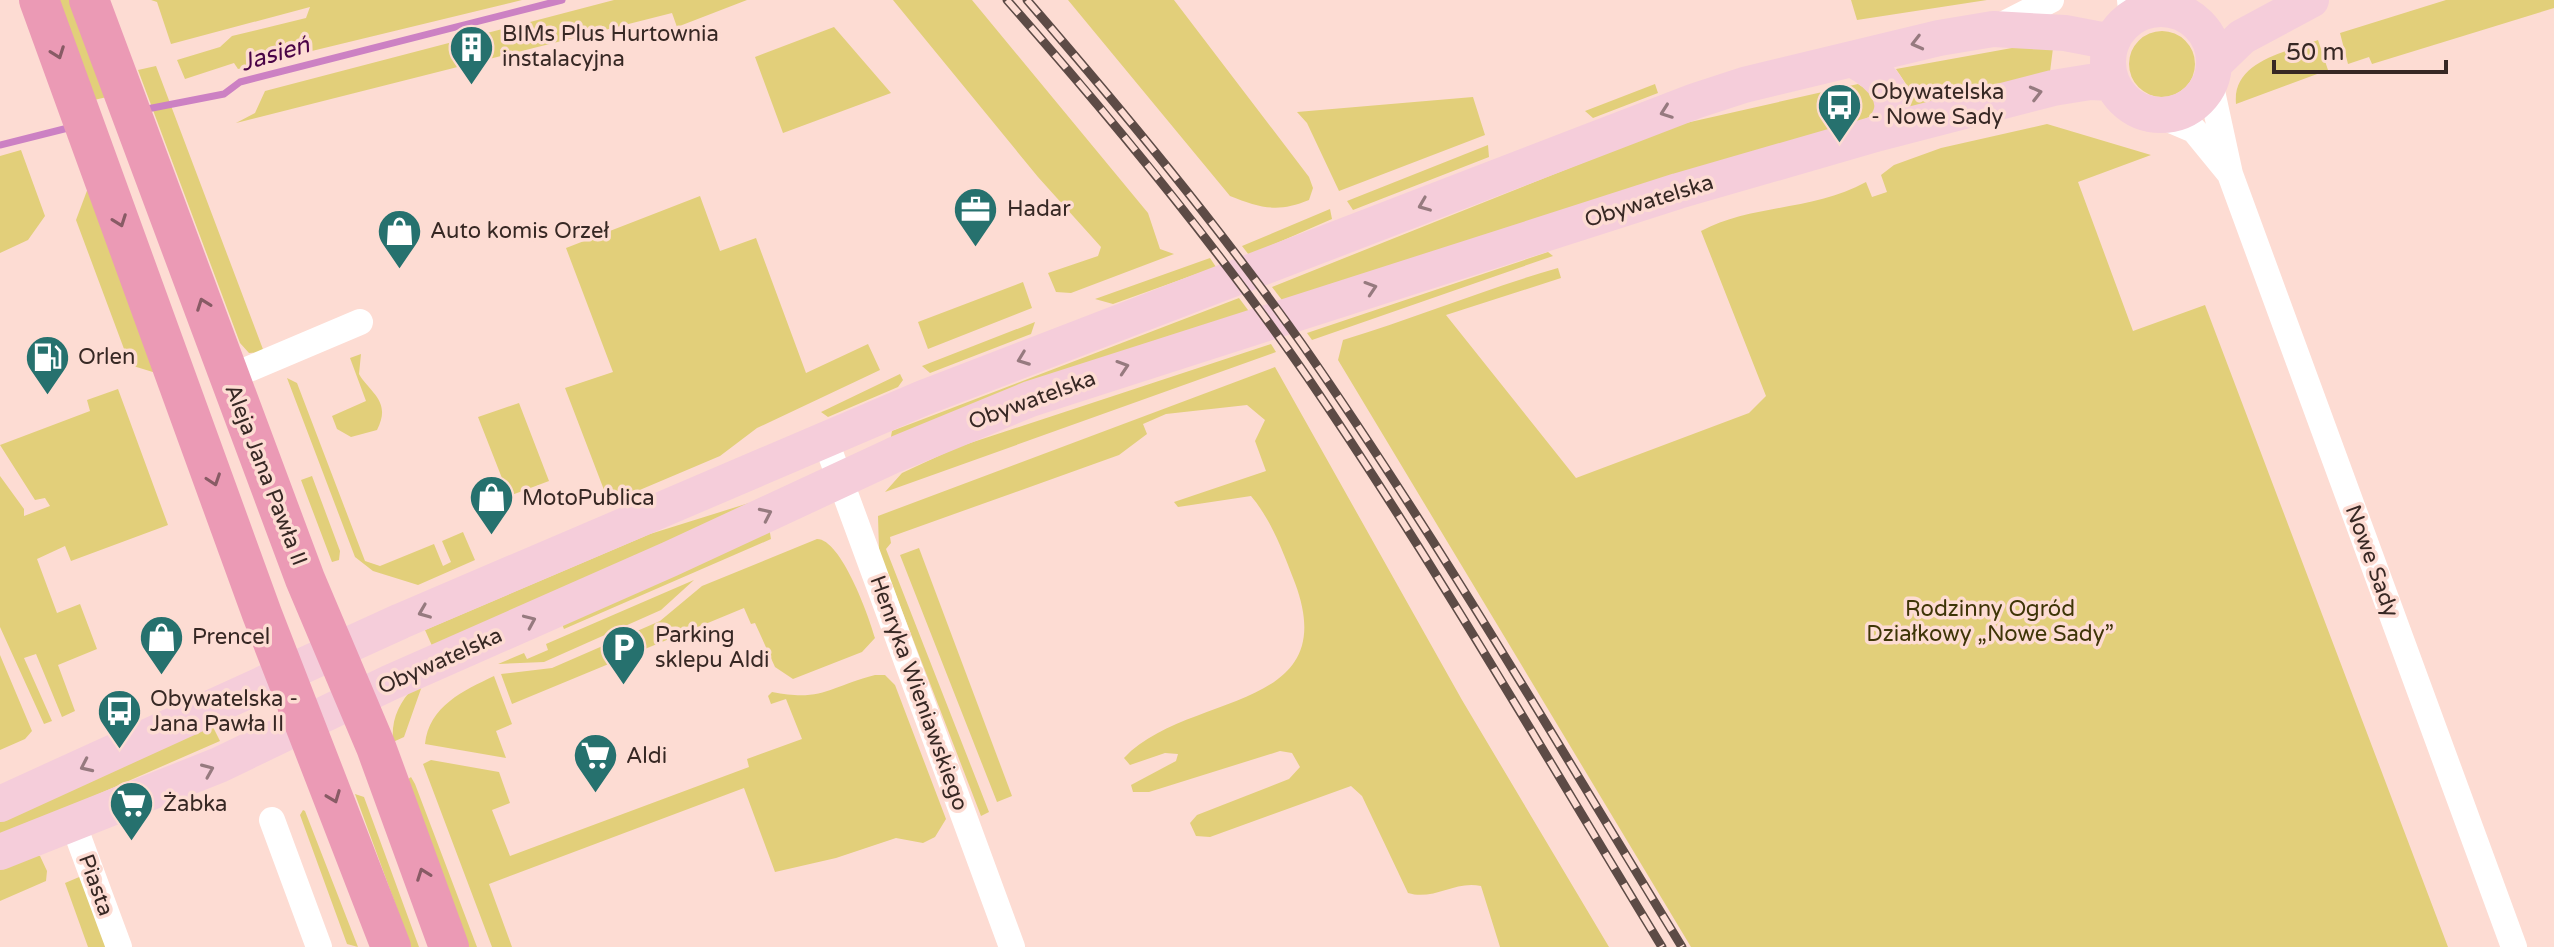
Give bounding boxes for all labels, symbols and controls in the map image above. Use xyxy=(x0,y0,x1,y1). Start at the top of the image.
place label: BIMs Plus Hurtownia instalacyjna xyxy=(502,21,719,72)
building icon: BIMs Plus Hurtownia instalacyjna xyxy=(447,23,495,86)
scale bar xyxy=(2274,24,2446,74)
water label: Jasień xyxy=(237,30,314,78)
one-way arrow xyxy=(1910,34,1924,51)
text: 50 m xyxy=(2286,38,2344,67)
one-way arrow xyxy=(48,45,65,59)
place label: Obywatelska - Nowe Sady xyxy=(1871,79,2004,130)
bus stop icon: Obywatelska - Nowe Sady xyxy=(1816,81,1864,144)
one-way arrow xyxy=(2028,85,2042,102)
one-way arrow xyxy=(1660,102,1674,118)
street label: Obywatelska xyxy=(1581,169,1717,233)
office icon: Hadar xyxy=(952,185,1000,248)
place label: Hadar xyxy=(1007,196,1071,222)
one-way arrow xyxy=(1418,196,1432,212)
shop icon: Auto komis Orzeł xyxy=(375,207,423,270)
one-way arrow xyxy=(111,214,127,228)
place label: Auto komis Orzeł xyxy=(430,218,609,244)
one-way arrow xyxy=(1363,281,1377,297)
one-way arrow xyxy=(196,298,212,312)
fuel station icon: Orlen xyxy=(23,333,71,396)
place label: Orlen xyxy=(78,344,135,370)
one-way arrow xyxy=(1017,349,1031,366)
one-way arrow xyxy=(1116,360,1130,376)
street label: Obywatelska xyxy=(965,365,1099,435)
street label: Aleja Jana Pawła II xyxy=(219,381,313,569)
one-way arrow xyxy=(205,472,221,486)
shop icon: MotoPublica xyxy=(467,474,515,537)
place label: MotoPublica xyxy=(522,485,655,511)
street label: Nowe Sady xyxy=(2340,501,2404,621)
one-way arrow xyxy=(758,508,773,524)
street label: Henryka Wieniawskiego xyxy=(864,572,974,814)
park label: Rodzinny Ogród Działkowy „Nowe Sady” xyxy=(1866,596,2114,647)
one-way arrow xyxy=(418,602,432,619)
shop icon: Prencel xyxy=(137,613,185,676)
one-way arrow xyxy=(521,615,536,631)
street label: Obywatelska xyxy=(374,622,506,700)
place label: Parking sklepu Aldi xyxy=(655,622,770,673)
place label: Prencel xyxy=(192,624,270,650)
parking icon: Parking sklepu Aldi xyxy=(600,624,648,687)
place label: Obywatelska - Jana Pawła II xyxy=(150,686,298,737)
bus stop icon: Obywatelska - Jana Pawła II xyxy=(95,688,143,751)
supermarket icon: Aldi xyxy=(571,732,619,795)
place label: Aldi xyxy=(626,743,667,769)
one-way arrow xyxy=(80,756,95,772)
one-way arrow xyxy=(200,763,214,779)
supermarket icon: Żabka xyxy=(108,780,156,843)
one-way arrow xyxy=(324,789,341,803)
place label: Żabka xyxy=(163,791,227,817)
street label: Piasta xyxy=(73,851,119,919)
one-way arrow xyxy=(416,867,432,881)

